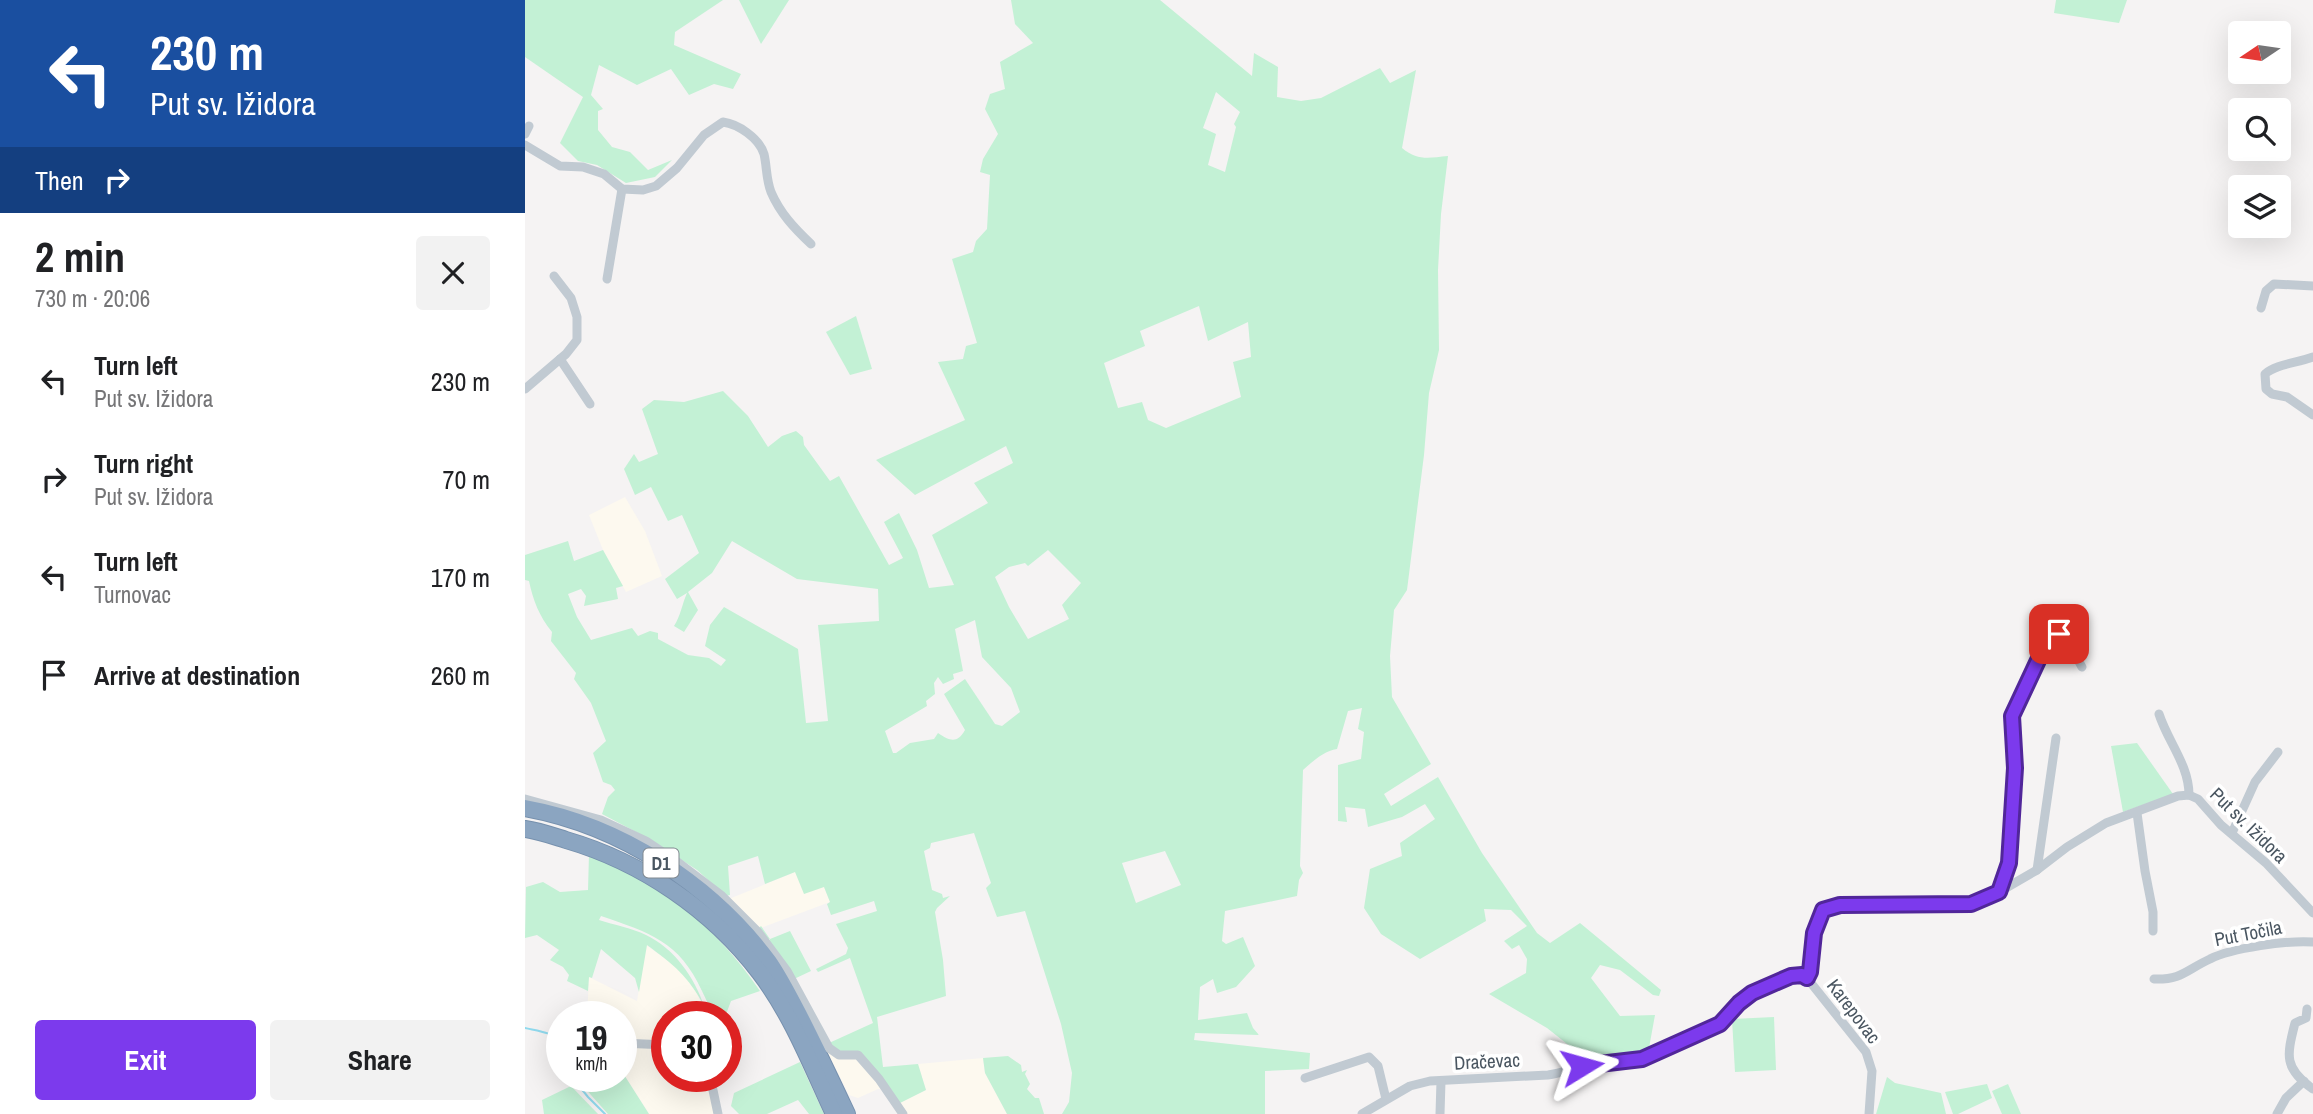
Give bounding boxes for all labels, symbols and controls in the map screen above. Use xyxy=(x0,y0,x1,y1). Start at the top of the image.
text: 230 m xyxy=(150,19,264,85)
north arrow xyxy=(2228,21,2291,84)
map controls xyxy=(2228,21,2291,238)
icon: left xyxy=(35,28,126,119)
text: Put sv. Ižidora xyxy=(150,82,316,125)
button: search xyxy=(2228,98,2291,161)
icon: right xyxy=(98,161,136,199)
text: Then xyxy=(35,163,84,198)
button: layers xyxy=(2228,175,2291,238)
text: 2 min xyxy=(35,229,125,285)
button: close xyxy=(416,236,490,310)
text: 730 m · 20:06 xyxy=(35,283,150,314)
text: Turn left xyxy=(94,348,178,383)
icon: left xyxy=(35,362,73,400)
text: 230 m xyxy=(431,364,490,399)
text: Put sv. Ižidora xyxy=(94,383,213,414)
text: Turn right xyxy=(94,446,193,481)
icon: right xyxy=(35,460,73,498)
text: 70 m xyxy=(443,462,490,497)
text: Put sv. Ižidora xyxy=(94,481,213,512)
text: Turn left xyxy=(94,544,178,579)
icon: left xyxy=(35,558,73,596)
text: 170 m xyxy=(431,560,490,595)
text: Turnovac xyxy=(94,579,171,610)
pin xyxy=(2029,604,2089,664)
icon: arrive xyxy=(2040,615,2078,653)
icon: arrive xyxy=(35,656,73,694)
text: Arrive at destination xyxy=(94,658,300,693)
text: 260 m xyxy=(431,658,490,693)
street label: Put sv. Ižidora xyxy=(2205,781,2294,869)
road number: D1 xyxy=(643,848,679,878)
street label: Put Točila xyxy=(2212,914,2284,952)
street label: Karepovac xyxy=(1821,973,1887,1049)
speed limit sign: 30 xyxy=(651,1001,742,1092)
text: 19 xyxy=(576,1014,607,1061)
button: Exit xyxy=(35,1020,256,1100)
button: Share xyxy=(270,1020,490,1100)
position arrow xyxy=(1545,1029,1619,1103)
street label: Dračevac xyxy=(1453,1046,1521,1076)
text: km/h xyxy=(576,1051,608,1076)

